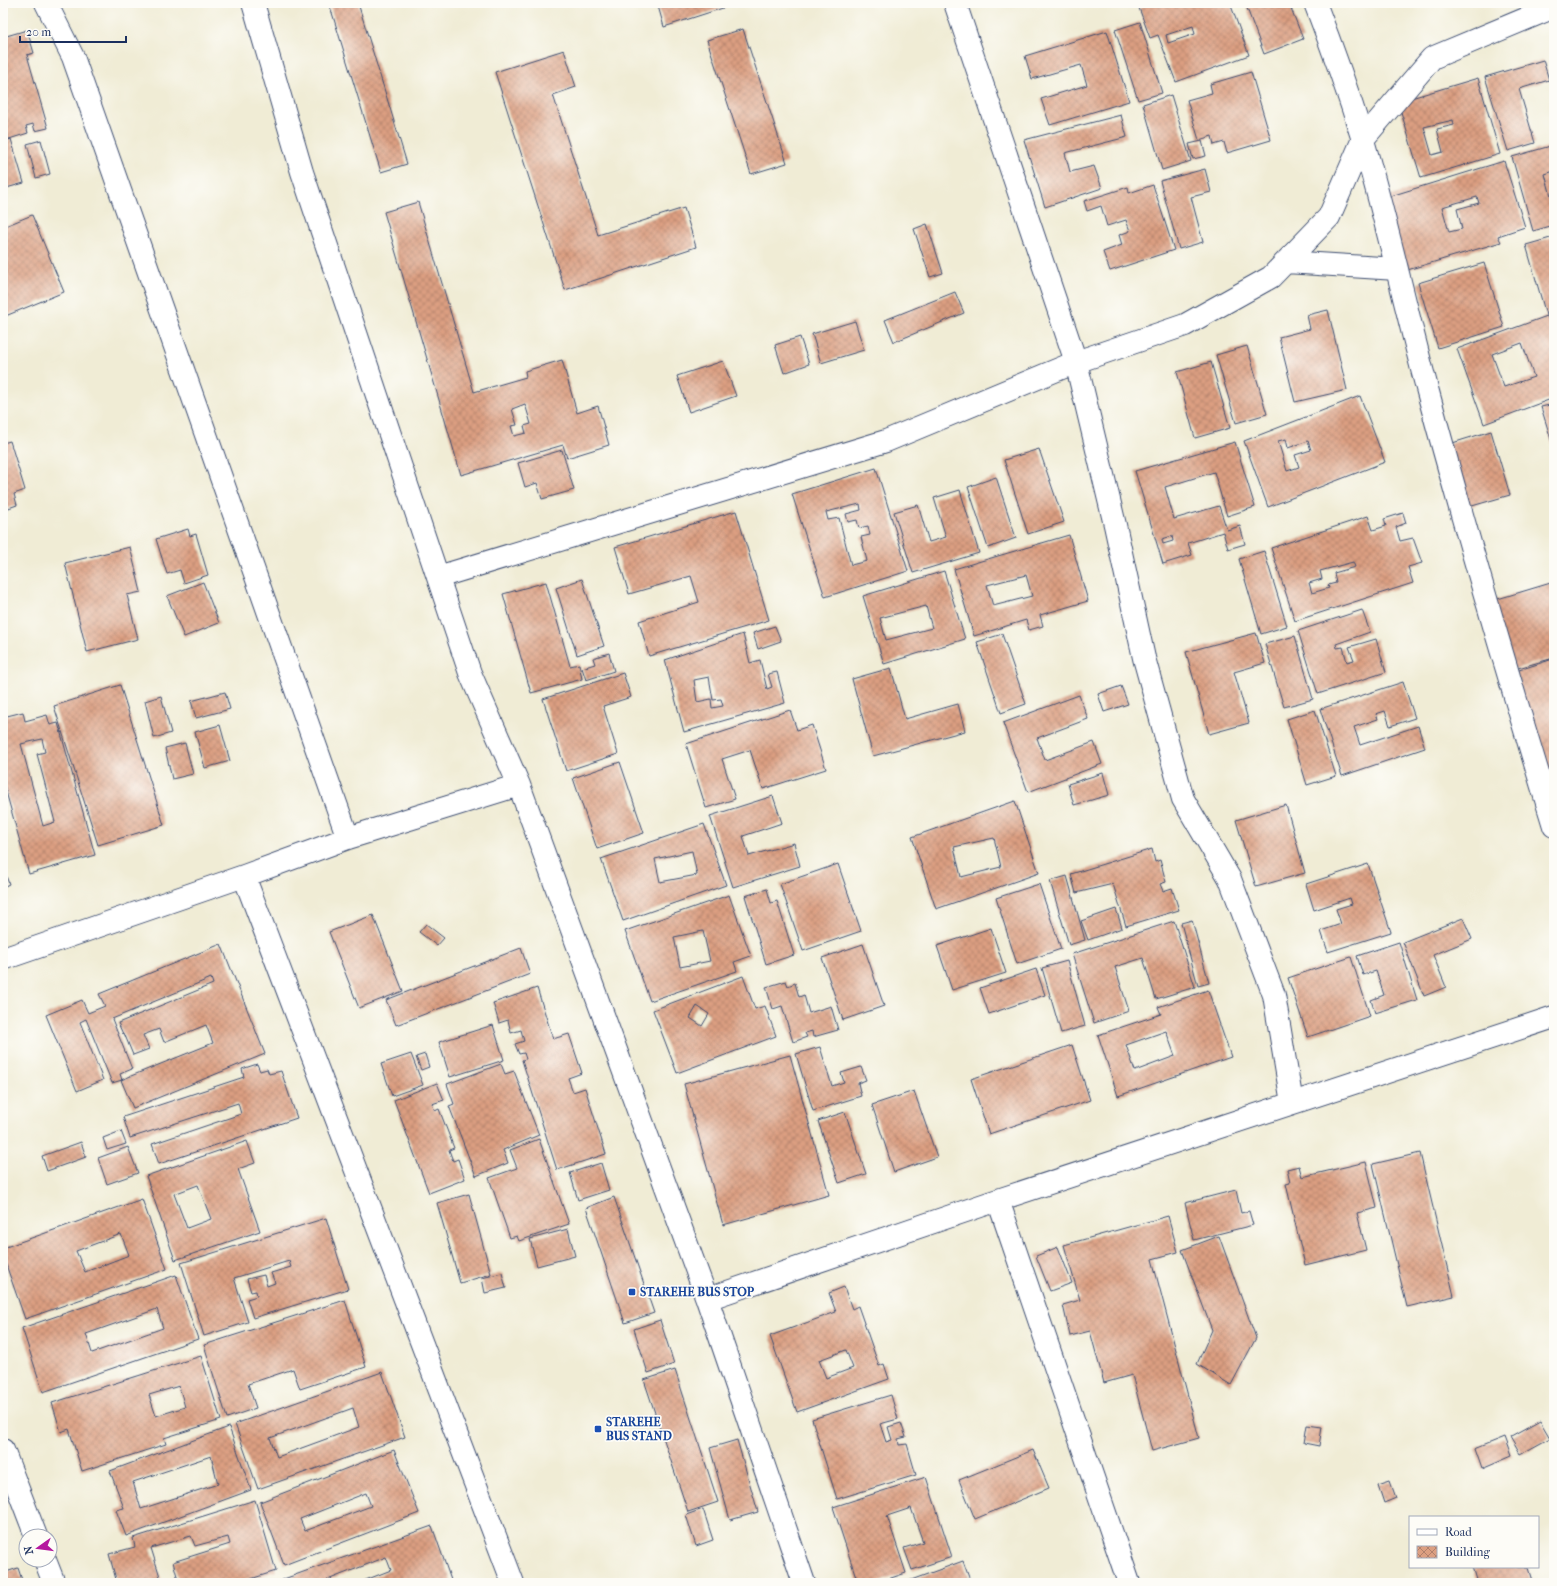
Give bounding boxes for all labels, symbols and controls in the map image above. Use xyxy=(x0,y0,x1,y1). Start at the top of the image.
scale bar xyxy=(20,18,126,44)
text: 20 m xyxy=(26,25,51,39)
place label: STAREHE BUS STOP xyxy=(640,1285,755,1299)
marker: STAREHE BUS STOP xyxy=(627,1287,637,1297)
place label: STAREHE BUS STAND xyxy=(606,1415,672,1443)
marker: STAREHE BUS STAND xyxy=(593,1424,603,1434)
legend xyxy=(1409,1516,1539,1568)
text: Road xyxy=(1445,1525,1472,1539)
north arrow xyxy=(18,1528,58,1568)
text: N xyxy=(21,1544,36,1556)
text: Building xyxy=(1445,1545,1490,1559)

